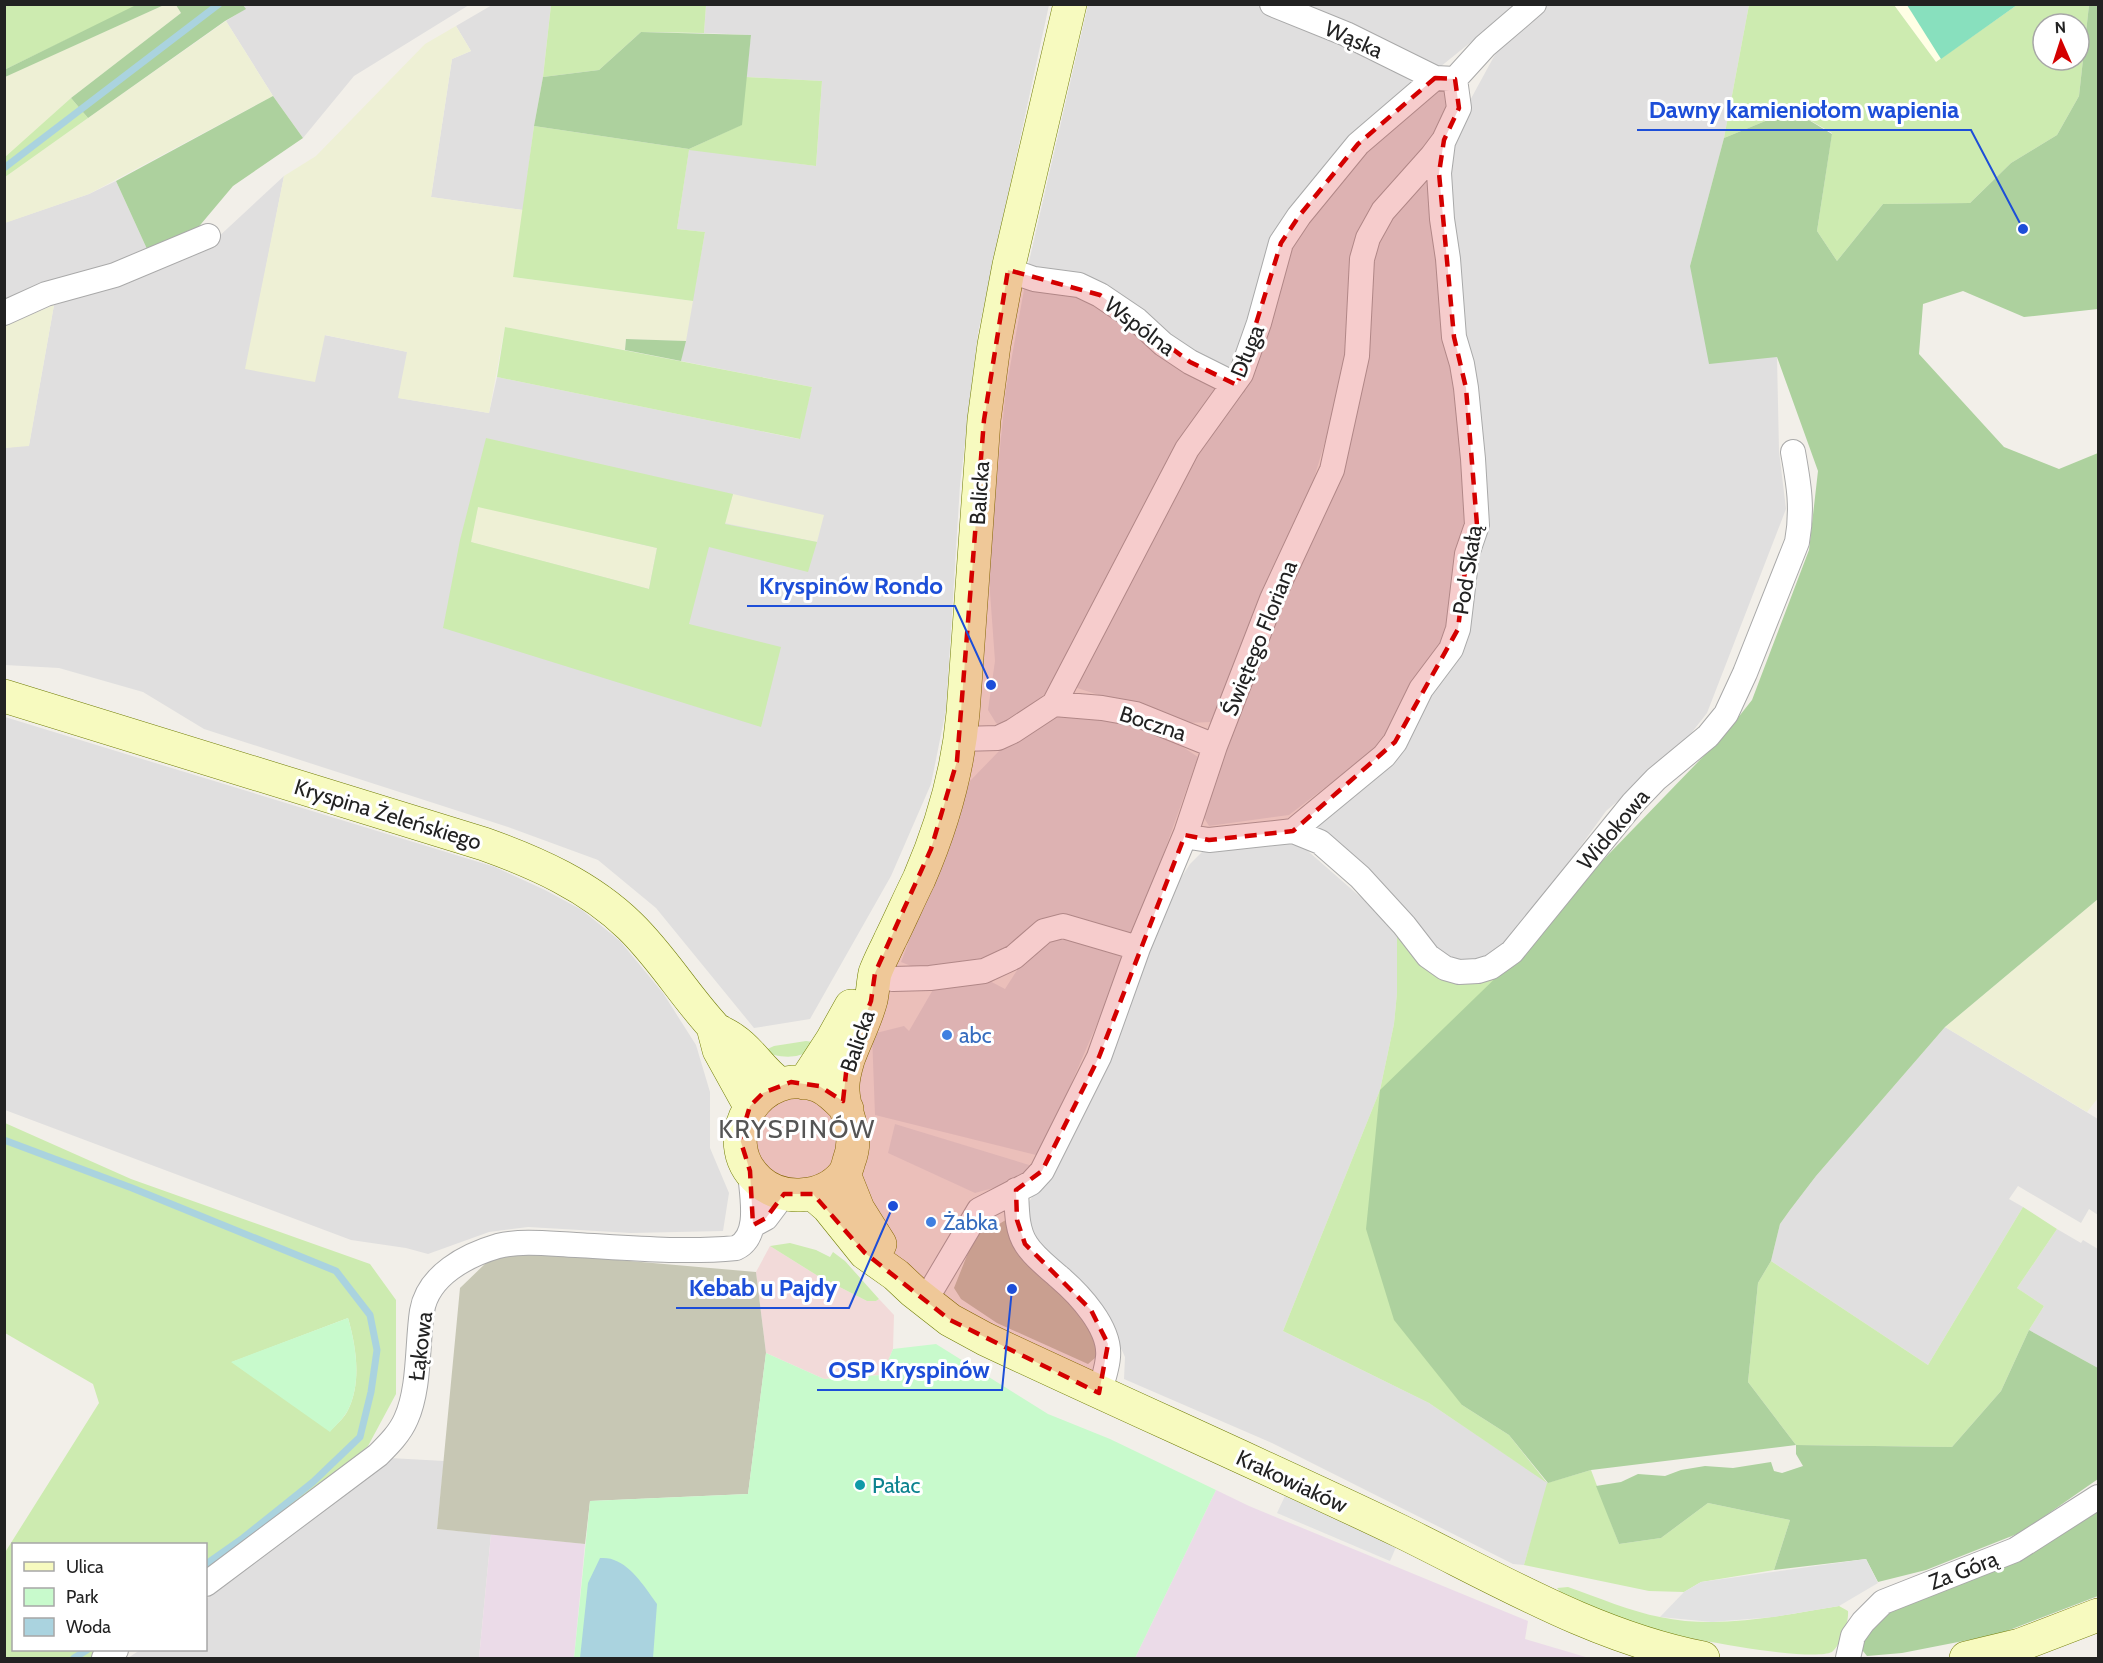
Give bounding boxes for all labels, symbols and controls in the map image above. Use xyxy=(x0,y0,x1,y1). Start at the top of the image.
north arrow xyxy=(2031,12,2091,72)
street label: Wąska xyxy=(1321,15,1387,64)
text: N xyxy=(2054,18,2066,37)
callout: Dawny kamieniołom wapienia xyxy=(1637,88,1971,130)
text: Dawny kamieniołom wapienia xyxy=(1649,95,1959,124)
street label: Wspólna xyxy=(1099,291,1181,362)
street label: Długa xyxy=(1225,321,1270,381)
street label: Balicka xyxy=(964,460,995,526)
street label: Pod Skałą xyxy=(1447,523,1488,617)
street label: Świętego Floriana xyxy=(1216,556,1303,720)
callout: Kryspinów Rondo xyxy=(747,564,955,606)
text: Kryspinów Rondo xyxy=(759,571,943,600)
street label: Boczna xyxy=(1116,700,1190,747)
street label: Kryspina Żeleńskiego xyxy=(291,773,485,856)
street label: Widokowa xyxy=(1572,783,1655,875)
street label: Balicka xyxy=(834,1006,881,1076)
place label: abc xyxy=(959,1022,992,1049)
marker: abc xyxy=(940,1028,954,1042)
district label: KRYSPINÓW xyxy=(718,1113,876,1145)
place label: Żabka xyxy=(943,1209,999,1236)
marker: Żabka xyxy=(924,1215,938,1229)
callout: Kebab u Pajdy xyxy=(676,1266,849,1308)
text: Kebab u Pajdy xyxy=(689,1273,837,1302)
street label: Łąkowa xyxy=(403,1310,438,1382)
callout: OSP Kryspinów xyxy=(817,1348,1002,1390)
text: OSP Kryspinów xyxy=(828,1355,990,1384)
street label: Krakowiaków xyxy=(1232,1444,1352,1519)
place label: Pałac xyxy=(872,1472,921,1499)
marker: Pałac xyxy=(853,1478,867,1492)
legend xyxy=(12,1543,207,1651)
street label: Za Górą xyxy=(1925,1545,2002,1596)
text: Ulica xyxy=(66,1556,104,1578)
text: Park xyxy=(66,1586,99,1608)
text: Woda xyxy=(66,1616,111,1638)

